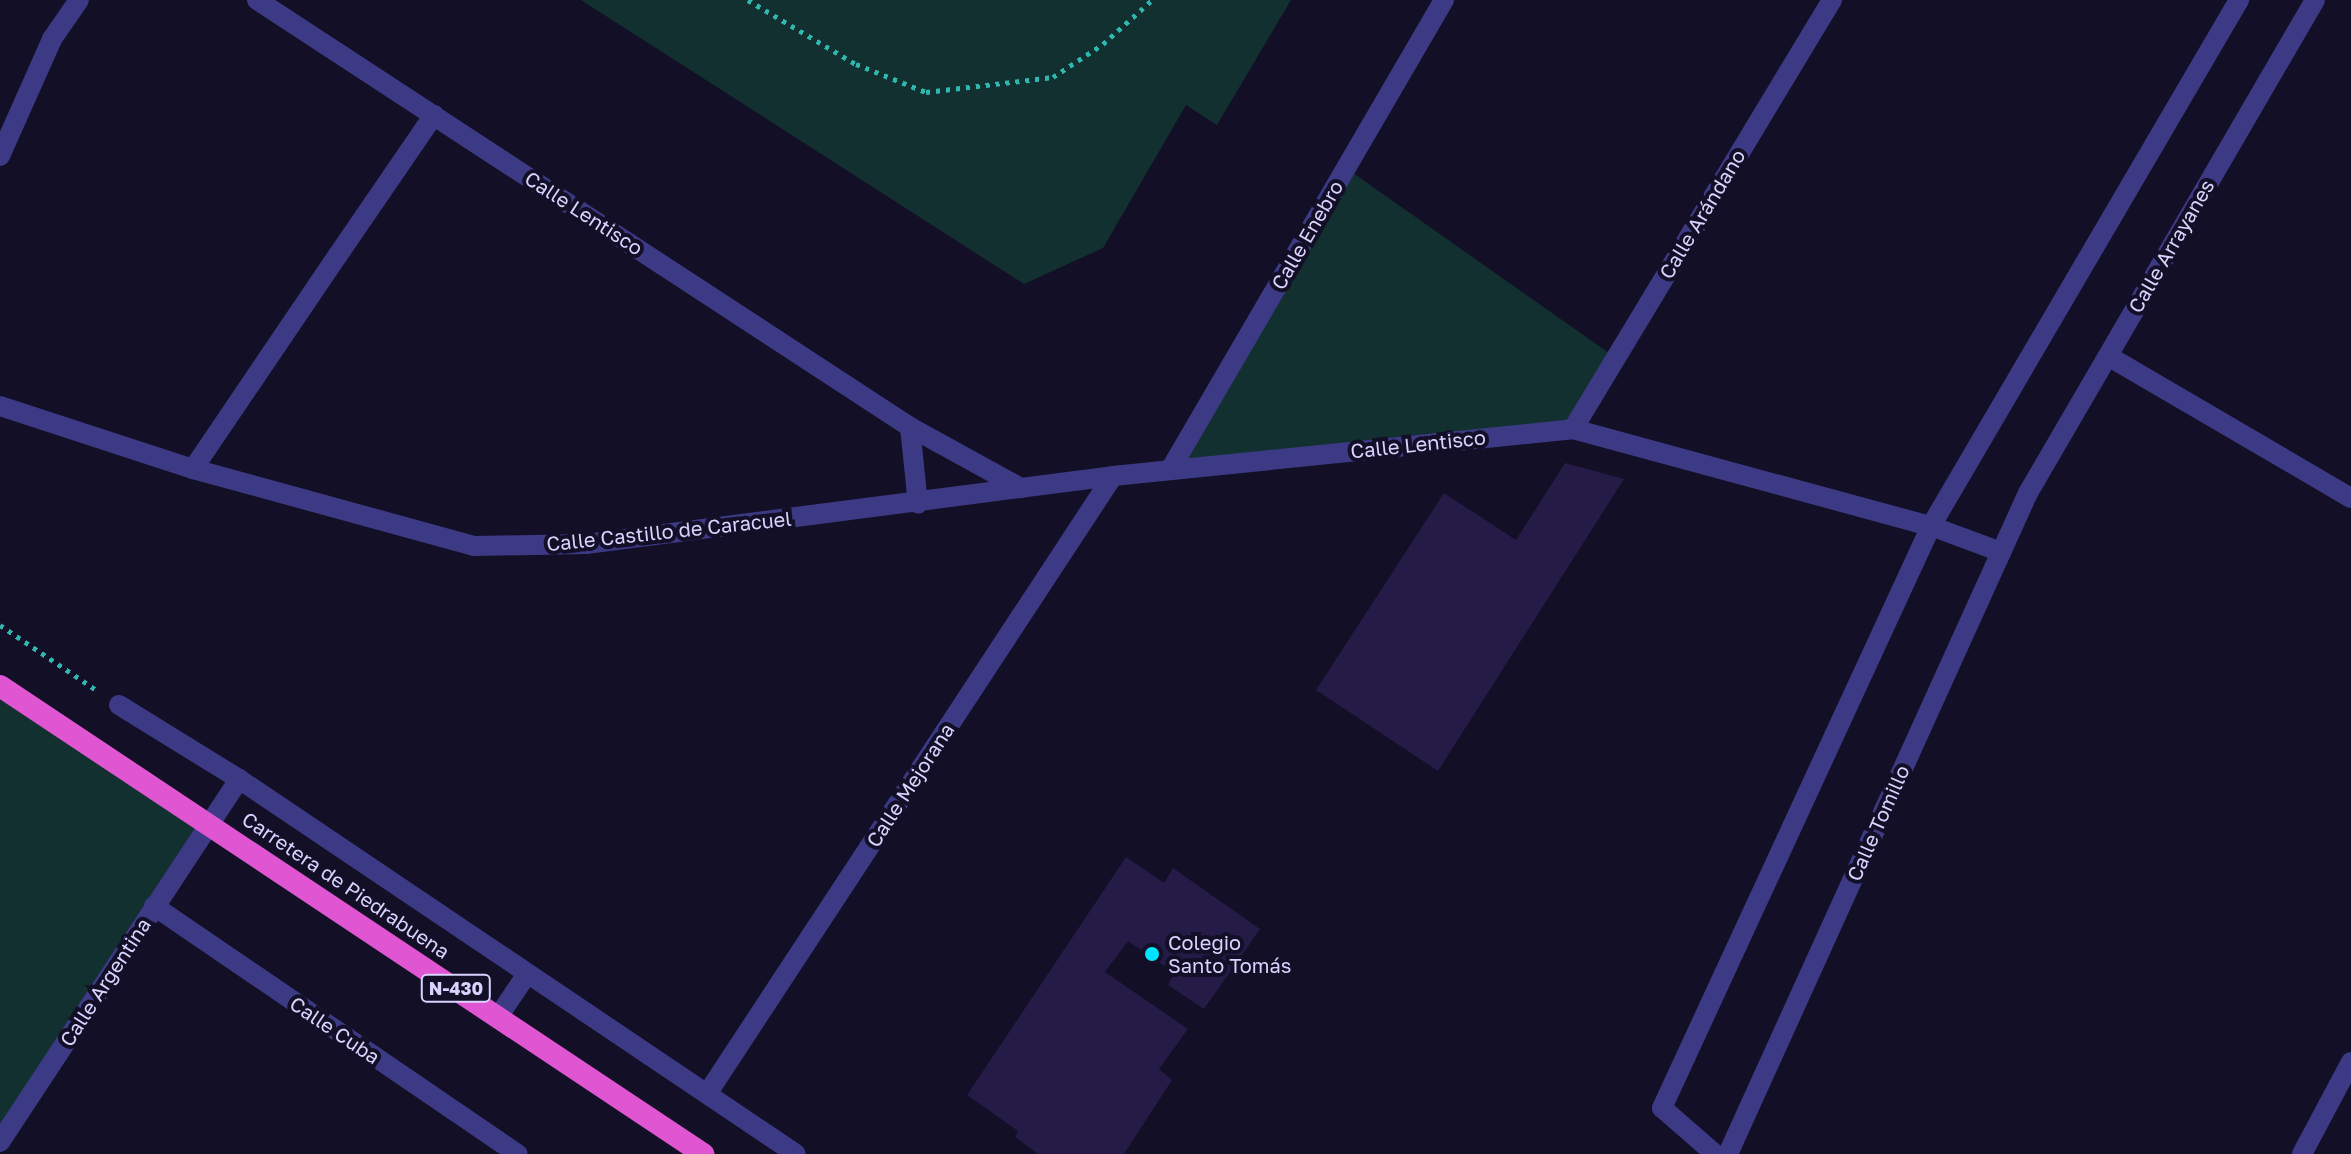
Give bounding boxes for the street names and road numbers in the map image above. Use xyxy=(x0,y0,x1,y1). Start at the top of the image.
street label: Calle Arándano xyxy=(1654,145,1750,283)
street label: Calle Lentisco xyxy=(520,166,648,260)
street label: Calle Arrayanes xyxy=(2123,175,2219,317)
street label: Calle Enebro xyxy=(1266,176,1348,294)
street label: Calle Lentisco xyxy=(1349,425,1487,463)
street label: Calle Castillo de Caracuel xyxy=(545,506,793,556)
street label: Calle Mejorana xyxy=(861,719,959,851)
street label: Calle Tomillo xyxy=(1842,761,1914,885)
street label: Carretera de Piedrabuena xyxy=(238,807,454,963)
street label: Calle Argentina xyxy=(55,913,155,1051)
road number: N-430 xyxy=(420,974,492,1002)
street label: Calle Cuba xyxy=(285,991,385,1069)

